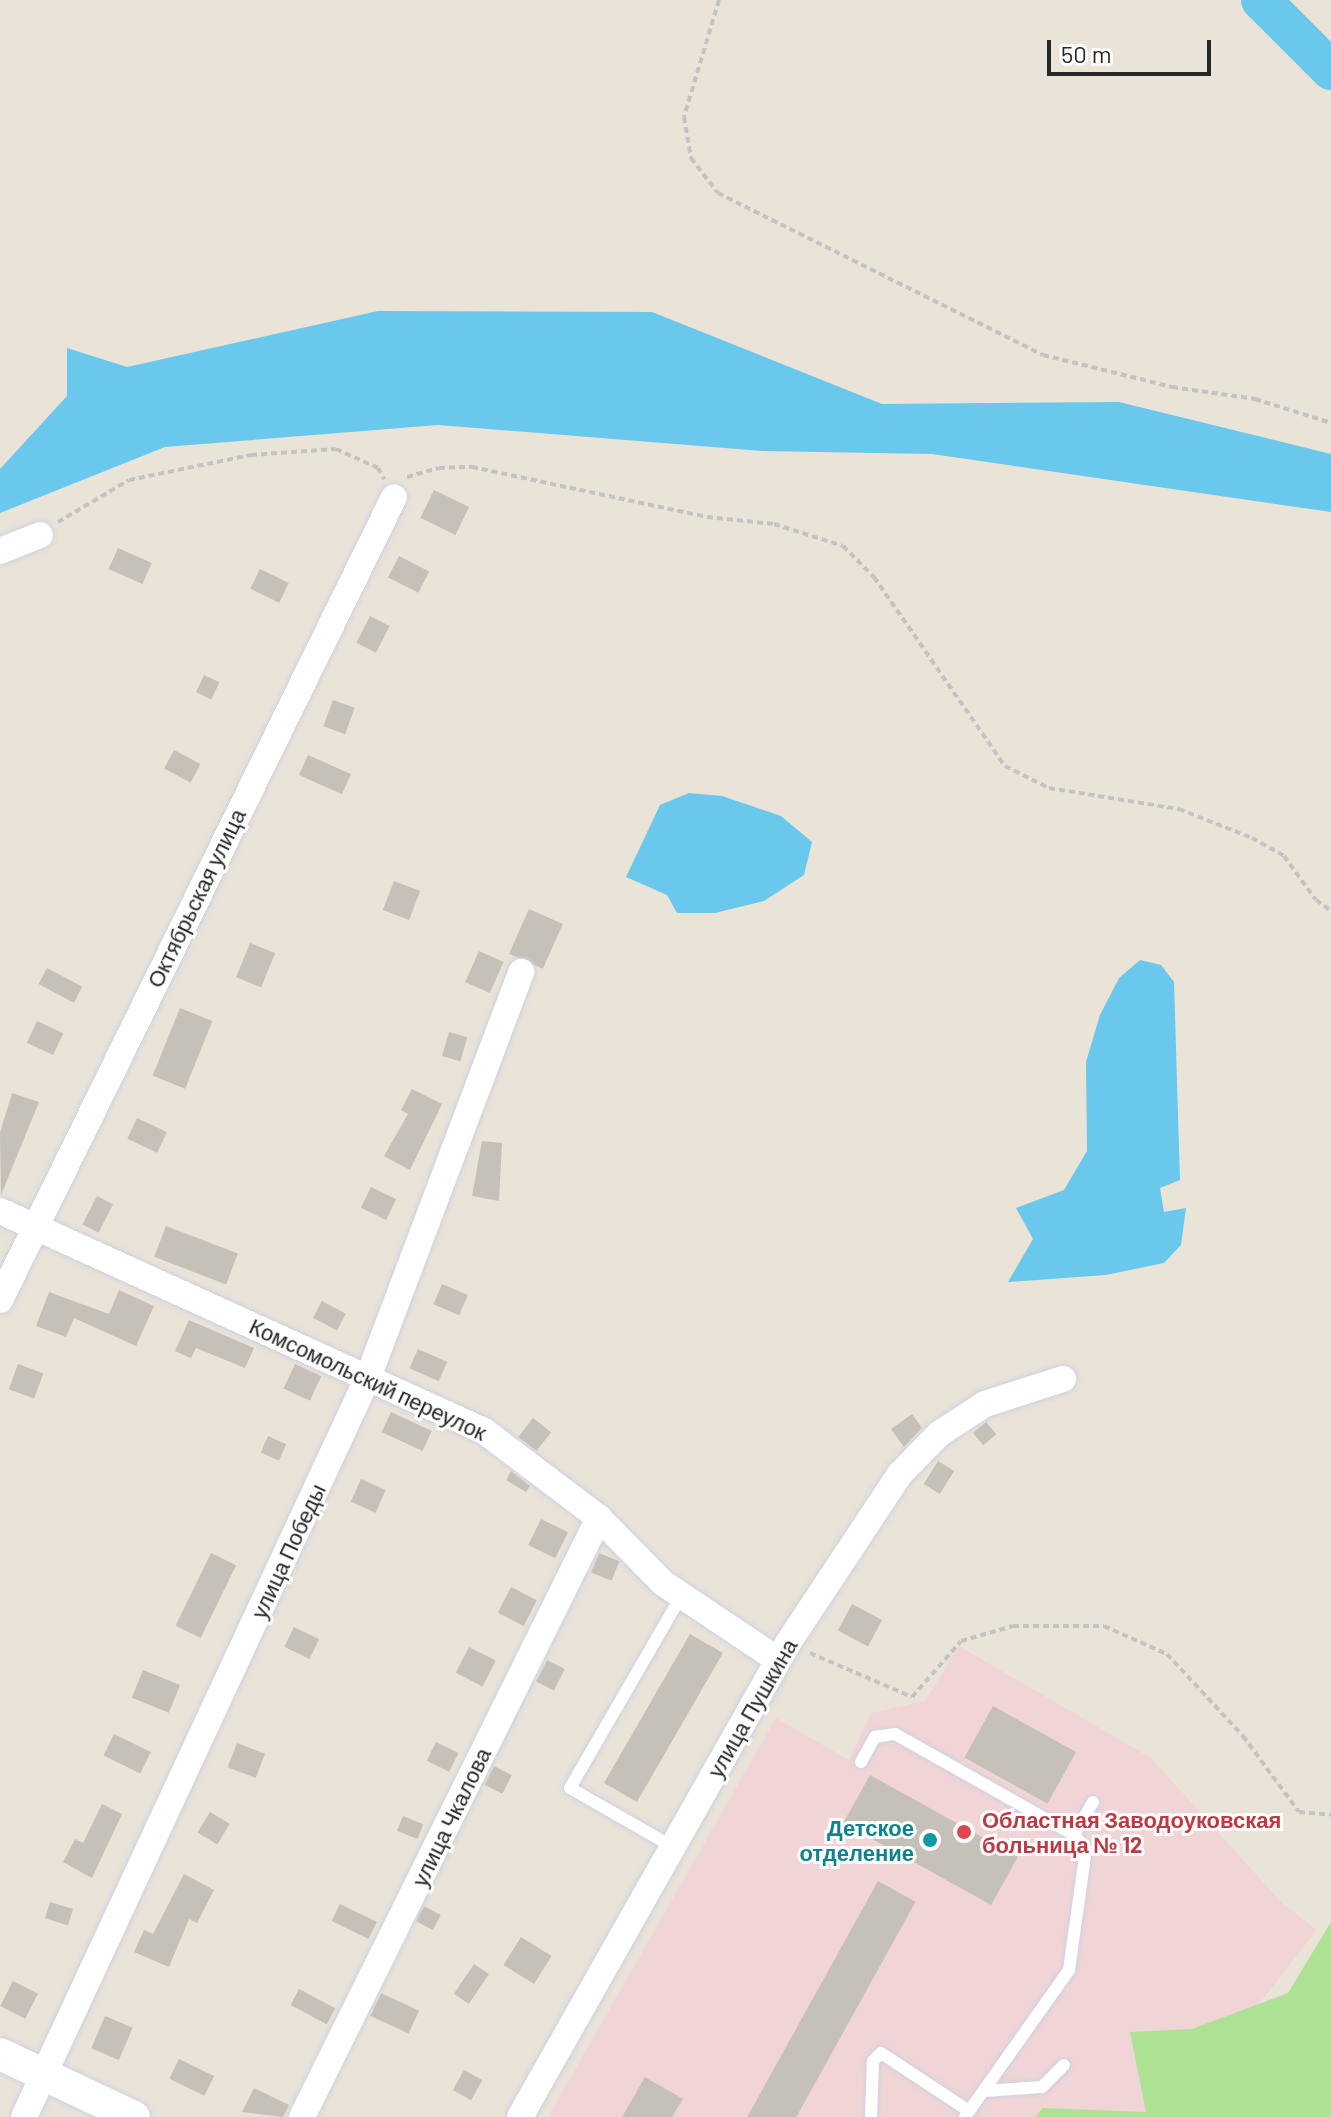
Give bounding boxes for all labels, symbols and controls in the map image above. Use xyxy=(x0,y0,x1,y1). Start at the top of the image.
scale bar xyxy=(1051,24,1215,74)
text: 50 m xyxy=(1061,39,1112,68)
street label: Октябрьская улица xyxy=(141,804,251,992)
street label: Комсомольский переулок xyxy=(245,1312,491,1446)
street label: улица Победы xyxy=(245,1479,331,1623)
street label: улица Пушкина xyxy=(702,1634,802,1782)
street label: улица Чкалова xyxy=(406,1743,496,1891)
place label: Областная Заводоуковская больница № 12 xyxy=(982,1806,1281,1858)
place label: Детское отделение xyxy=(799,1814,914,1866)
marker: Областная Заводоуковская больница № 12 xyxy=(953,1821,975,1843)
marker: Детское отделение xyxy=(921,1831,939,1849)

